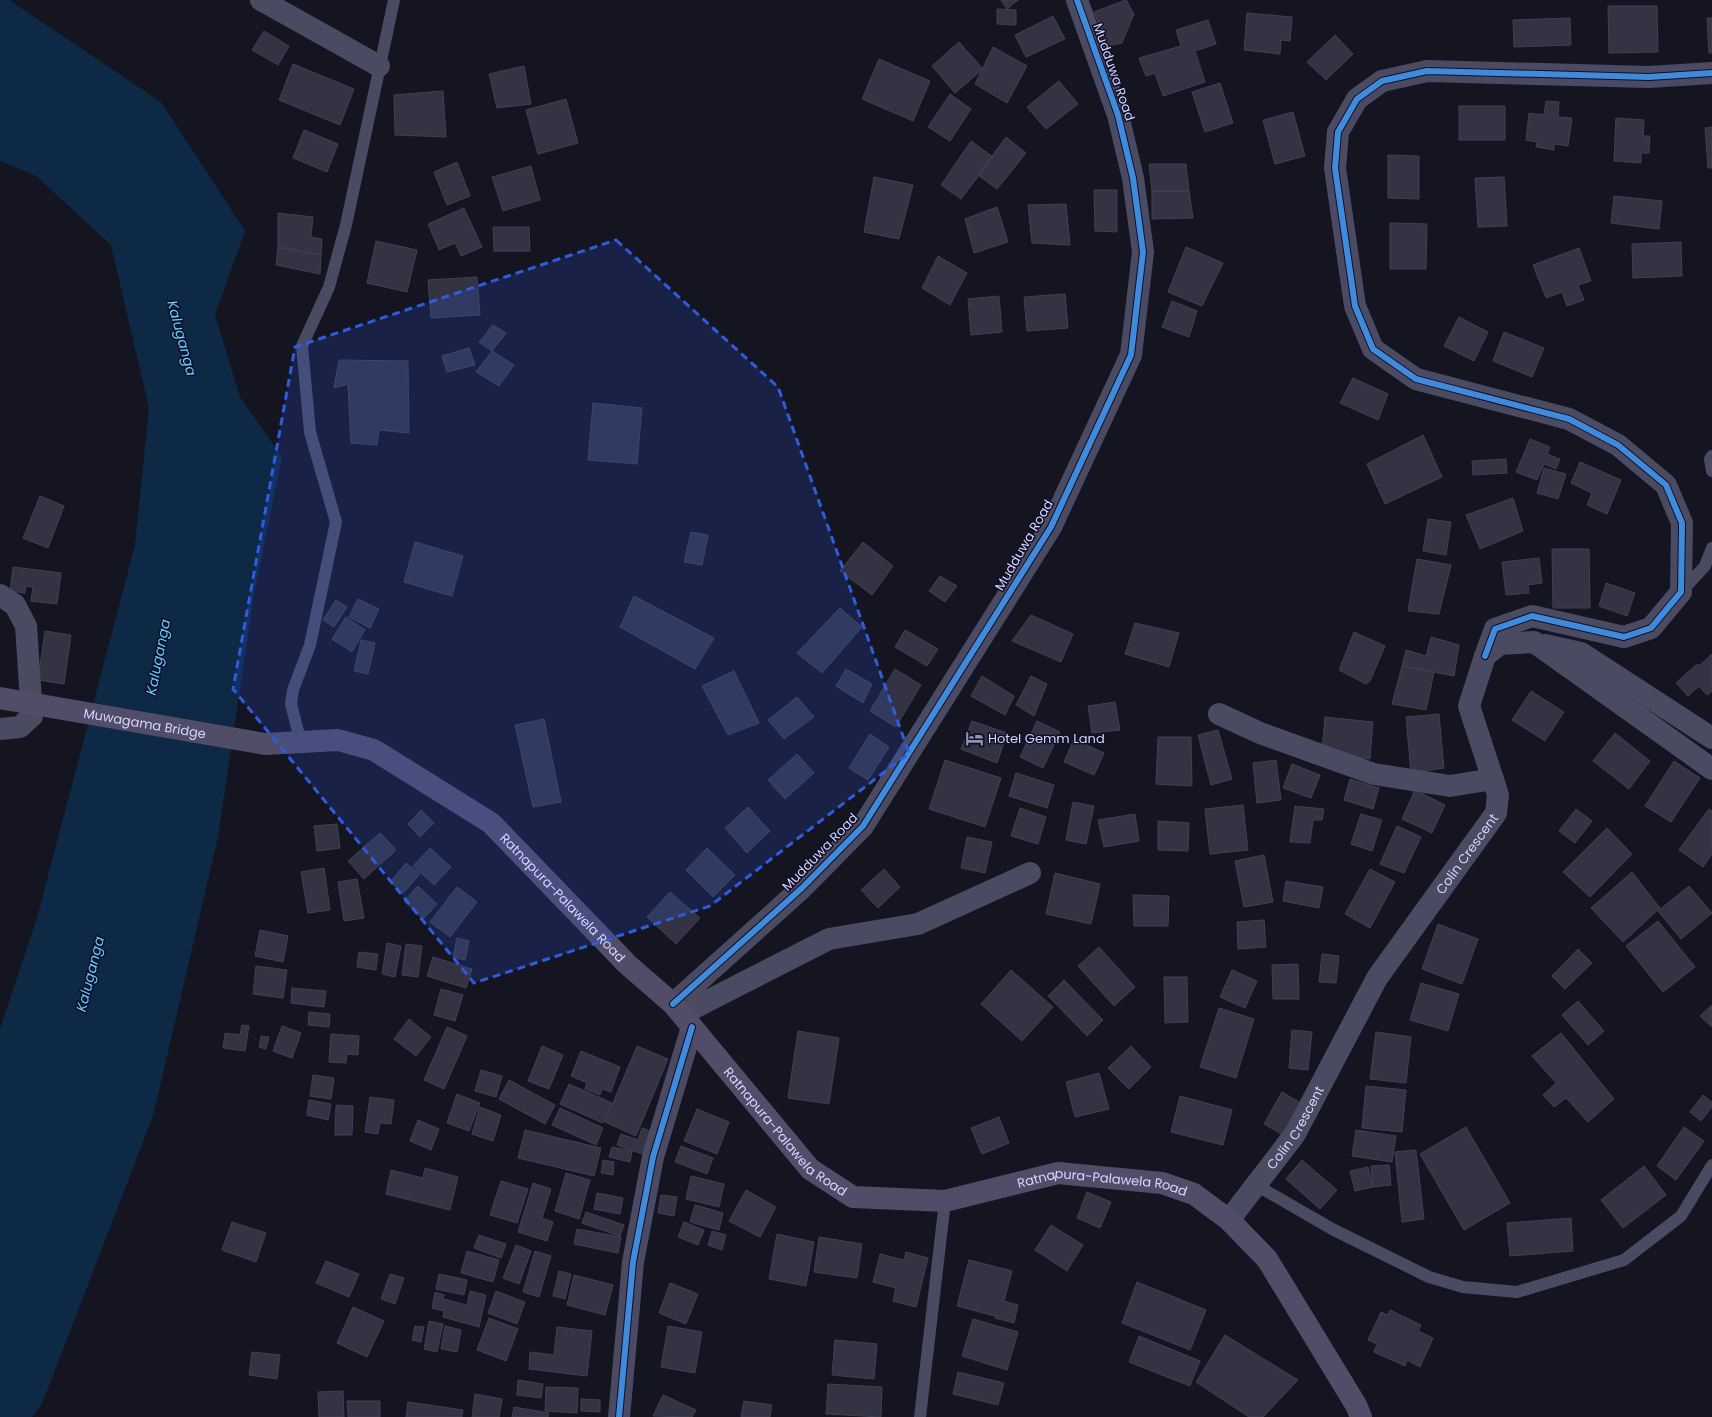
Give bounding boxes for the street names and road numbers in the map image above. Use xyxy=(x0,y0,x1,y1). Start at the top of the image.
street label: Mudduwa Road xyxy=(1088,21,1140,123)
street label: Mudduwa Road xyxy=(990,496,1058,594)
street label: Muwagama Bridge xyxy=(82,703,208,743)
street label: Mudduwa Road xyxy=(778,809,862,895)
street label: Colin Crescent xyxy=(1431,809,1502,898)
street label: Ratnapura-Palawela Road xyxy=(496,829,630,966)
street label: Ratnapura-Palawela Road xyxy=(720,1063,851,1200)
street label: Colin Crescent xyxy=(1262,1082,1328,1173)
street label: Ratnapura-Palawela Road xyxy=(1015,1163,1190,1201)

